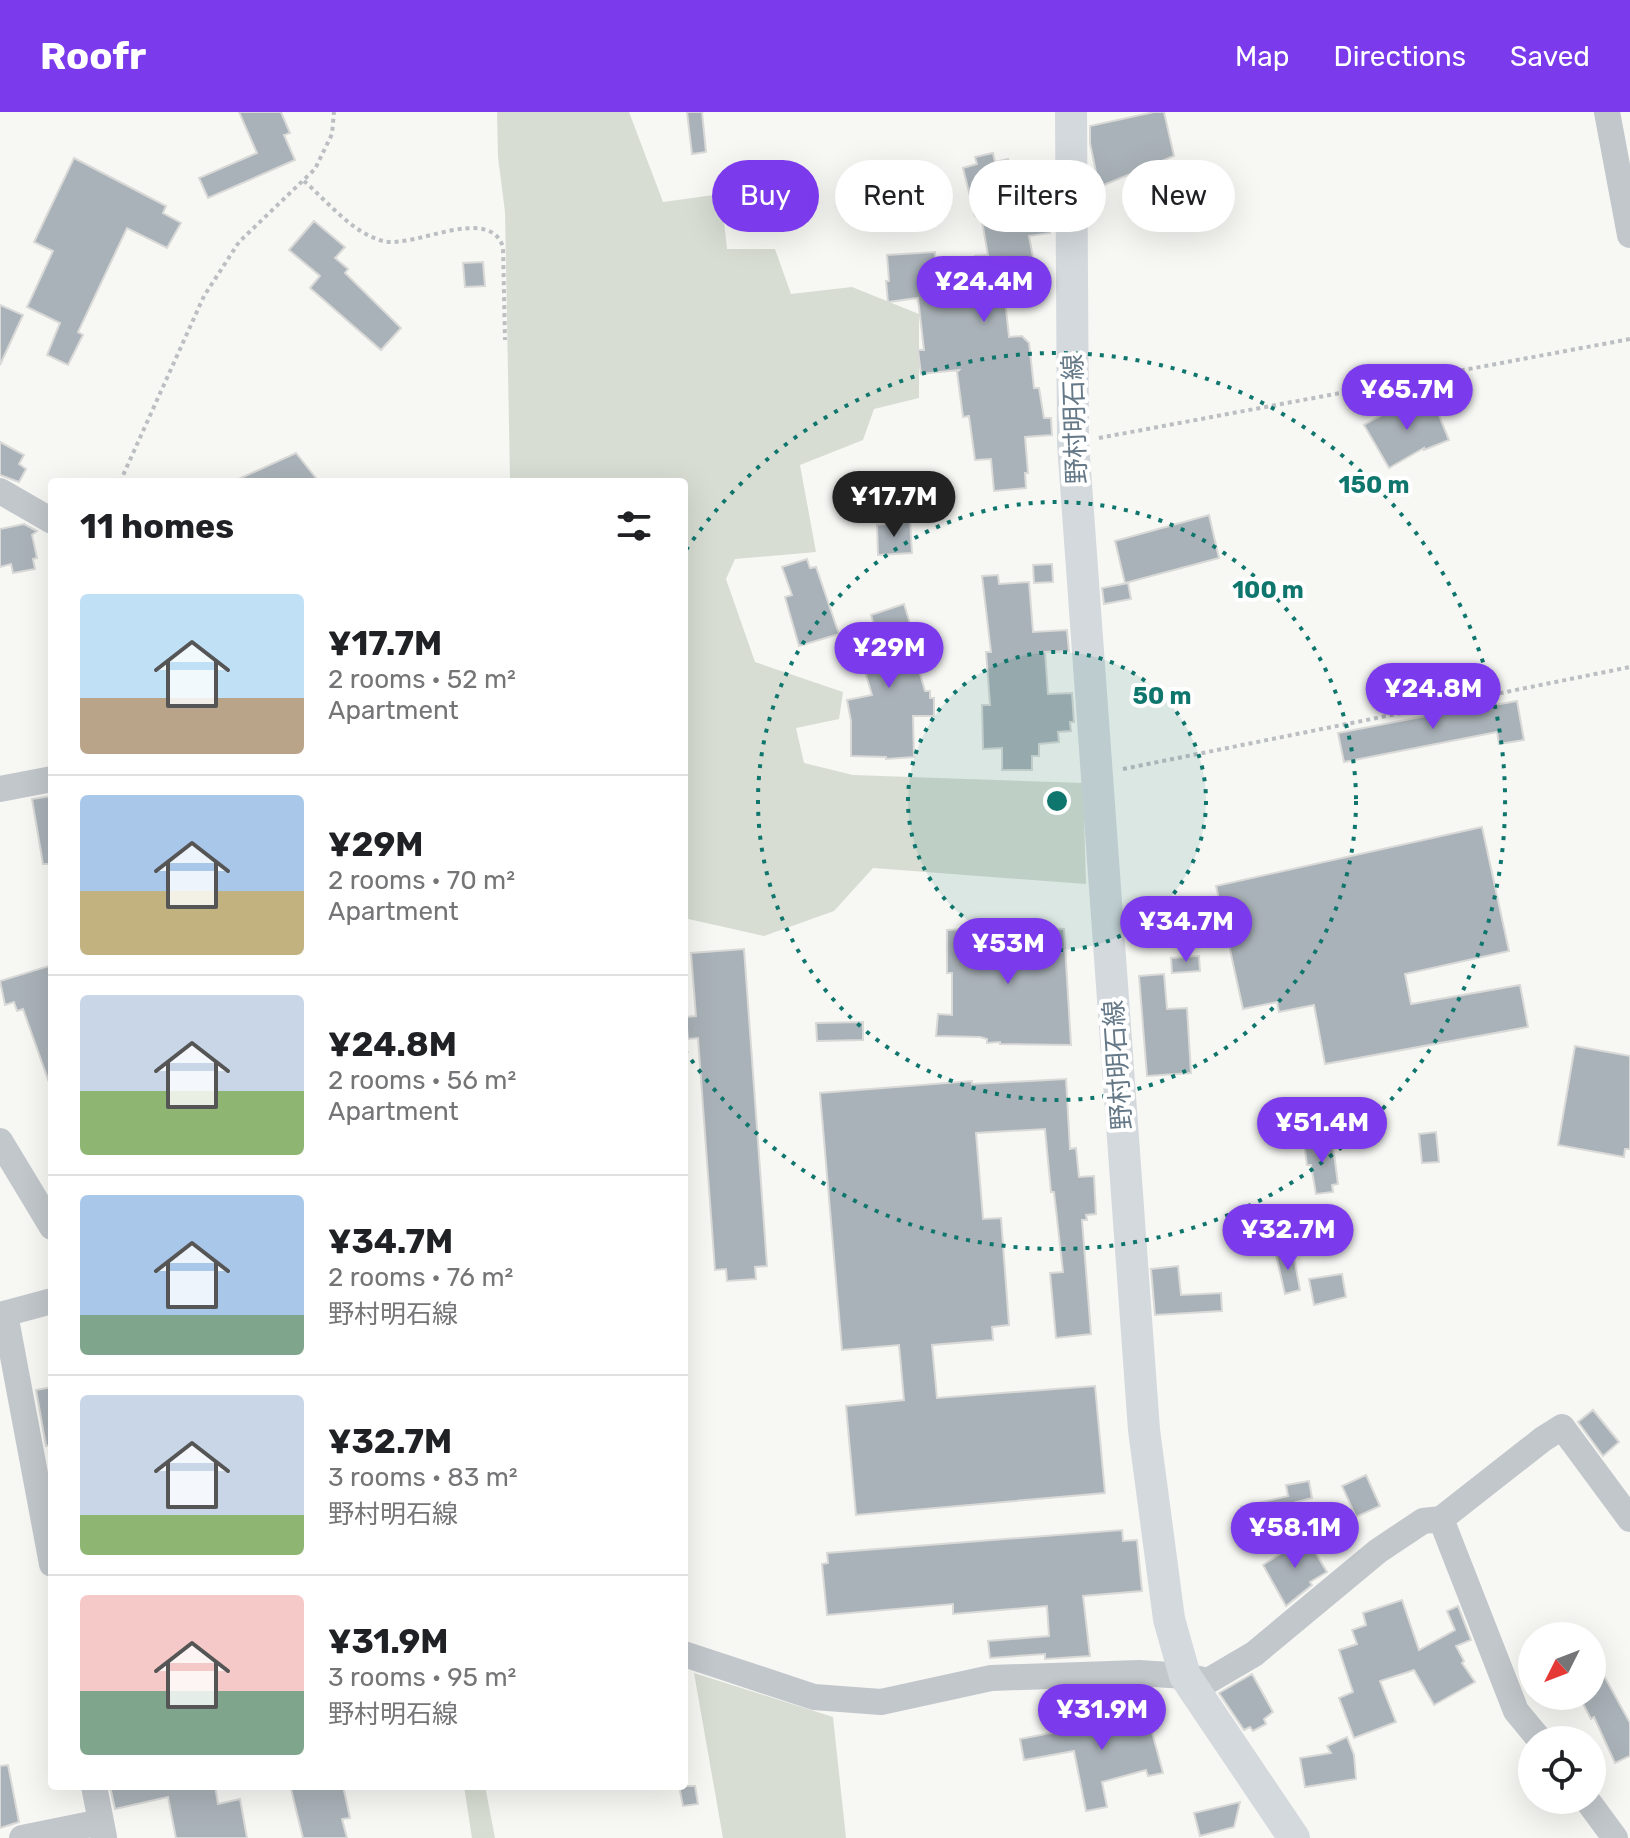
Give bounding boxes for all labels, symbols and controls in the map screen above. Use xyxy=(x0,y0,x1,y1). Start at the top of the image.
text: Roofr xyxy=(40,33,146,79)
text: Map xyxy=(1235,40,1289,73)
text: Directions xyxy=(1333,40,1466,73)
text: Saved xyxy=(1510,40,1590,73)
chip: Buy xyxy=(712,160,819,232)
chip: Rent xyxy=(835,160,953,232)
chip: Filters xyxy=(969,160,1106,232)
chip: New xyxy=(1122,160,1235,232)
pin: ¥24.4M xyxy=(919,256,1049,324)
text: ¥24.4M xyxy=(935,266,1033,297)
street label: 野村明石線 xyxy=(1057,353,1093,485)
pin: ¥65.7M xyxy=(1342,364,1472,432)
text: ¥65.7M xyxy=(1360,374,1454,405)
pin: ¥17.7M xyxy=(829,471,959,539)
text: 150 m xyxy=(1339,471,1409,499)
text: ¥17.7M xyxy=(850,481,938,512)
icon: filters xyxy=(612,504,656,548)
text: 11 homes xyxy=(80,506,234,547)
text: 100 m xyxy=(1232,576,1304,604)
pin: ¥29M xyxy=(842,622,936,690)
text: ¥17.7M xyxy=(328,623,442,664)
icon: home xyxy=(144,626,240,722)
text: ¥29M xyxy=(852,632,926,663)
pin: ¥24.8M xyxy=(1368,663,1498,731)
text: 2 rooms · 52 m² xyxy=(328,664,516,695)
text: ¥24.8M xyxy=(1384,673,1482,704)
text: 50 m xyxy=(1133,682,1191,710)
text: Apartment xyxy=(328,695,459,726)
centre of rings xyxy=(1043,787,1071,815)
text: ¥29M xyxy=(328,824,423,865)
icon: home xyxy=(144,827,240,923)
text: 2 rooms · 70 m² xyxy=(328,865,515,896)
text: Apartment xyxy=(328,896,459,927)
pin: ¥34.7M xyxy=(1121,896,1251,964)
text: ¥34.7M xyxy=(1138,906,1234,937)
pin: ¥53M xyxy=(961,918,1055,986)
text: ¥53M xyxy=(971,928,1045,959)
street label: 野村明石線 xyxy=(1098,999,1138,1131)
text: ¥24.8M xyxy=(328,1024,457,1065)
icon: home xyxy=(144,1027,240,1123)
text: 2 rooms · 56 m² xyxy=(328,1065,516,1096)
text: Apartment xyxy=(328,1096,459,1127)
pin: ¥51.4M xyxy=(1257,1097,1387,1165)
text: ¥51.4M xyxy=(1275,1107,1369,1138)
pin: ¥32.7M xyxy=(1223,1204,1353,1272)
text: ¥32.7M xyxy=(1241,1214,1335,1245)
text: ¥34.7M xyxy=(328,1221,453,1262)
icon: home xyxy=(144,1227,240,1323)
text: 2 rooms · 76 m² xyxy=(328,1262,513,1293)
text: 野村明石線 xyxy=(328,1299,458,1330)
text: ¥32.7M xyxy=(328,1421,452,1462)
icon: home xyxy=(144,1427,240,1523)
text: 3 rooms · 83 m² xyxy=(328,1462,518,1493)
text: 野村明石線 xyxy=(328,1499,458,1530)
pin: ¥58.1M xyxy=(1230,1502,1360,1570)
text: ¥58.1M xyxy=(1249,1512,1341,1543)
text: ¥31.9M xyxy=(328,1621,449,1662)
north arrow xyxy=(1518,1622,1606,1710)
map controls xyxy=(1518,1622,1606,1814)
icon: home xyxy=(144,1627,240,1723)
text: 3 rooms · 95 m² xyxy=(328,1662,516,1693)
pin: ¥31.9M xyxy=(1037,1684,1167,1752)
text: ¥31.9M xyxy=(1056,1694,1148,1725)
text: 野村明石線 xyxy=(328,1699,458,1730)
button: locate xyxy=(1518,1726,1606,1814)

